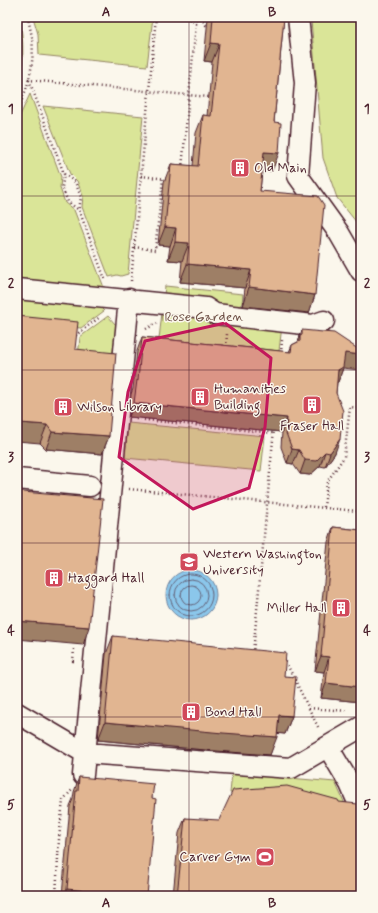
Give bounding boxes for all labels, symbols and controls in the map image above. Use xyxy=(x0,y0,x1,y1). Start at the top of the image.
text: A xyxy=(102,4,110,21)
text: B xyxy=(268,4,277,21)
text: 1 xyxy=(8,101,14,118)
text: 1 xyxy=(364,101,370,118)
building icon: Old Main xyxy=(229,157,251,179)
place label: Old Main xyxy=(254,159,307,177)
text: 2 xyxy=(8,275,15,292)
text: 2 xyxy=(364,275,371,292)
park label: Rose Garden xyxy=(164,308,244,326)
place label: Humanities Building xyxy=(214,380,286,416)
building icon: Humanities Building xyxy=(189,386,211,408)
building icon: Fraser Hall xyxy=(301,394,323,416)
building icon: Wilson Library xyxy=(52,396,74,418)
place label: Wilson Library xyxy=(77,398,162,416)
place label: Fraser Hall xyxy=(280,417,344,435)
text: 3 xyxy=(8,449,14,466)
text: 3 xyxy=(364,449,370,466)
place label: Western Washington University xyxy=(203,545,322,579)
school or university icon: Western Washington University xyxy=(178,551,200,573)
building icon: Haggard Hall xyxy=(43,567,65,589)
place label: Haggard Hall xyxy=(68,569,144,589)
building icon: Miller Hall xyxy=(330,597,352,619)
place label: Miller Hall xyxy=(267,599,327,617)
text: 4 xyxy=(7,623,15,640)
text: 4 xyxy=(363,623,371,640)
building icon: Bond Hall xyxy=(180,701,202,723)
place label: Bond Hall xyxy=(205,703,262,721)
text: 5 xyxy=(7,797,15,814)
text: 5 xyxy=(363,797,371,814)
sports icon: Carver Gym xyxy=(254,846,276,868)
place label: Carver Gym xyxy=(179,848,251,866)
text: A xyxy=(102,895,110,912)
text: B xyxy=(268,895,277,912)

